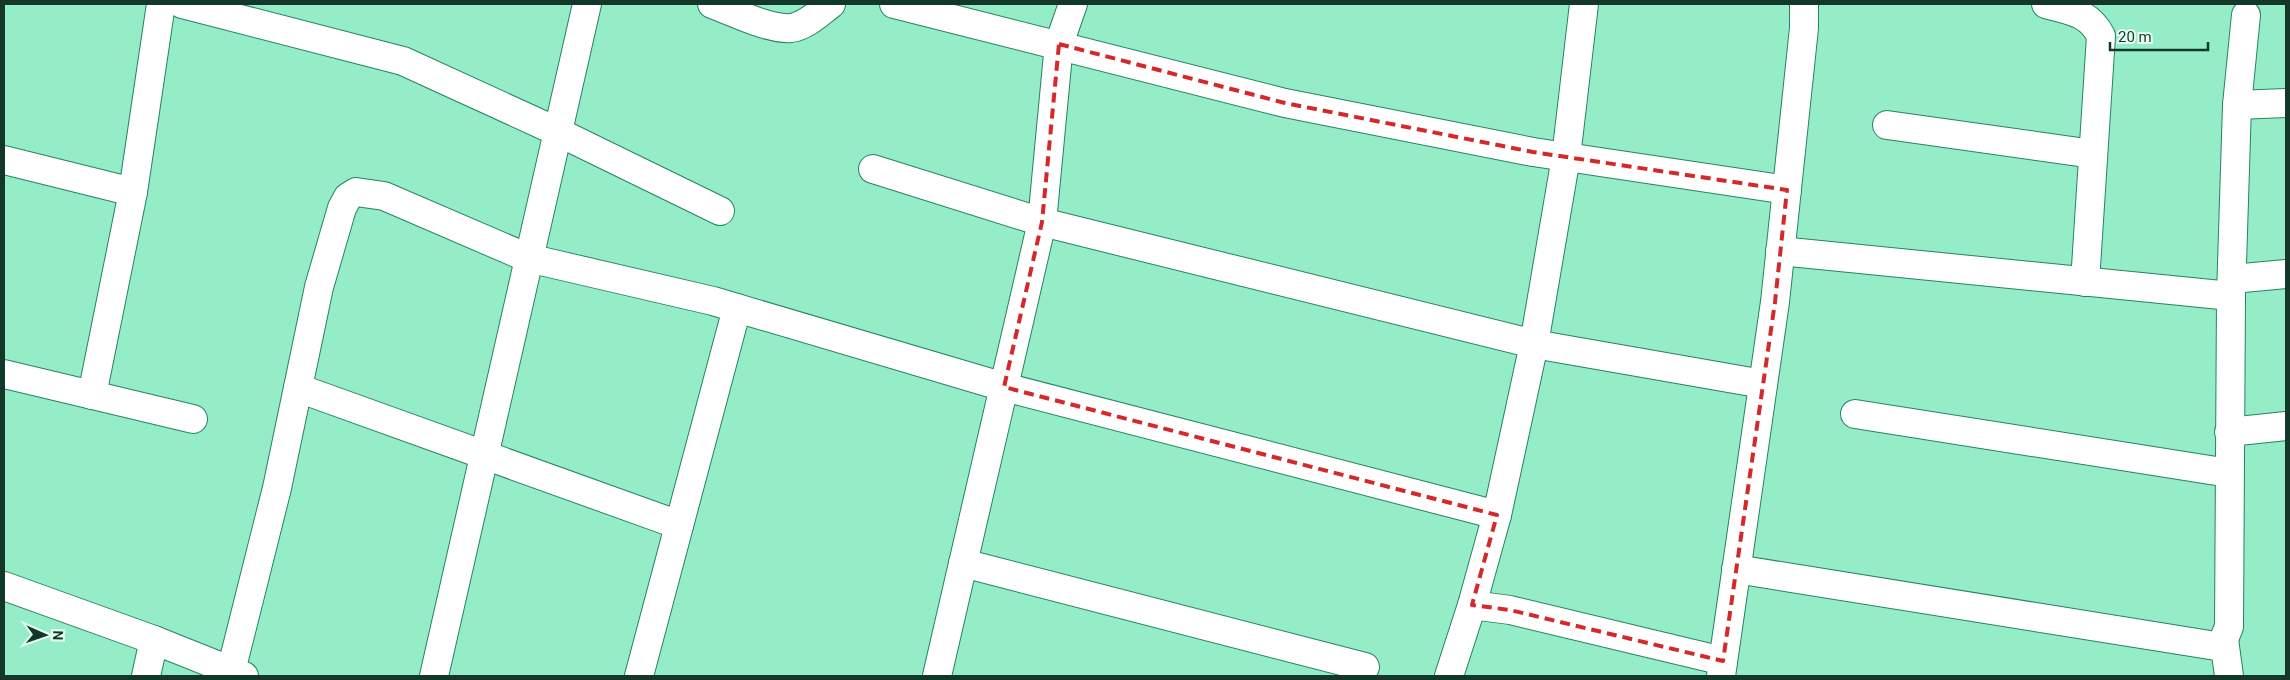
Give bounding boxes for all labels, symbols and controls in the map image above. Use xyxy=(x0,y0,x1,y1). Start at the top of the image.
scale bar xyxy=(2110,20,2208,52)
text: 20 m xyxy=(2118,28,2152,46)
north arrow xyxy=(20,610,70,660)
text: N xyxy=(50,630,66,641)

